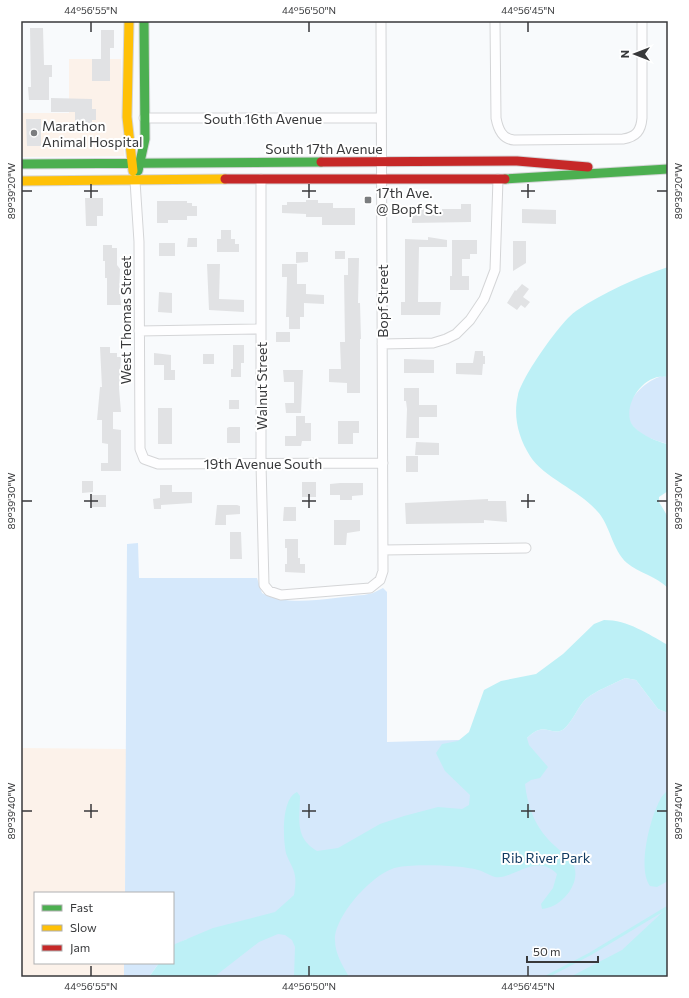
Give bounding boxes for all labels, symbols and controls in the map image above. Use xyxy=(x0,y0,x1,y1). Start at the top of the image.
text: 44°56'55"N xyxy=(64,4,118,16)
text: 44°56'50"N xyxy=(282,4,336,16)
text: 44°56'45"N xyxy=(501,4,555,16)
north arrow xyxy=(615,34,655,74)
text: N xyxy=(618,50,631,58)
street label: South 16th Avenue xyxy=(204,110,322,127)
place label: Marathon Animal Hospital xyxy=(42,117,143,150)
marker: Marathon Animal Hospital xyxy=(29,128,39,138)
street label: South 17th Avenue xyxy=(265,140,383,157)
text: 89°39'20"W xyxy=(5,163,17,219)
text: 89°39'20"W xyxy=(672,163,684,219)
place label: 17th Ave. @ Bopf St. xyxy=(376,184,442,217)
marker: 17th Ave. @ Bopf St. xyxy=(363,195,373,205)
street label: West Thomas Street xyxy=(117,255,134,384)
street label: Bopf Street xyxy=(374,264,391,338)
street label: Walnut Street xyxy=(253,342,270,430)
street label: 19th Avenue South xyxy=(204,455,322,472)
text: 89°39'30"W xyxy=(5,473,17,529)
text: 89°39'30"W xyxy=(672,473,684,529)
text: 89°39'40"W xyxy=(5,782,17,840)
text: 89°39'40"W xyxy=(672,782,684,840)
park label: Rib River Park xyxy=(502,849,591,866)
legend xyxy=(34,892,174,964)
text: Fast xyxy=(70,900,93,914)
text: Slow xyxy=(70,920,97,934)
scale bar xyxy=(527,938,598,964)
text: Jam xyxy=(70,940,90,955)
text: 50 m xyxy=(533,944,561,958)
text: 44°56'55"N xyxy=(64,980,118,992)
text: 44°56'50"N xyxy=(282,980,336,992)
text: 44°56'45"N xyxy=(501,980,555,992)

